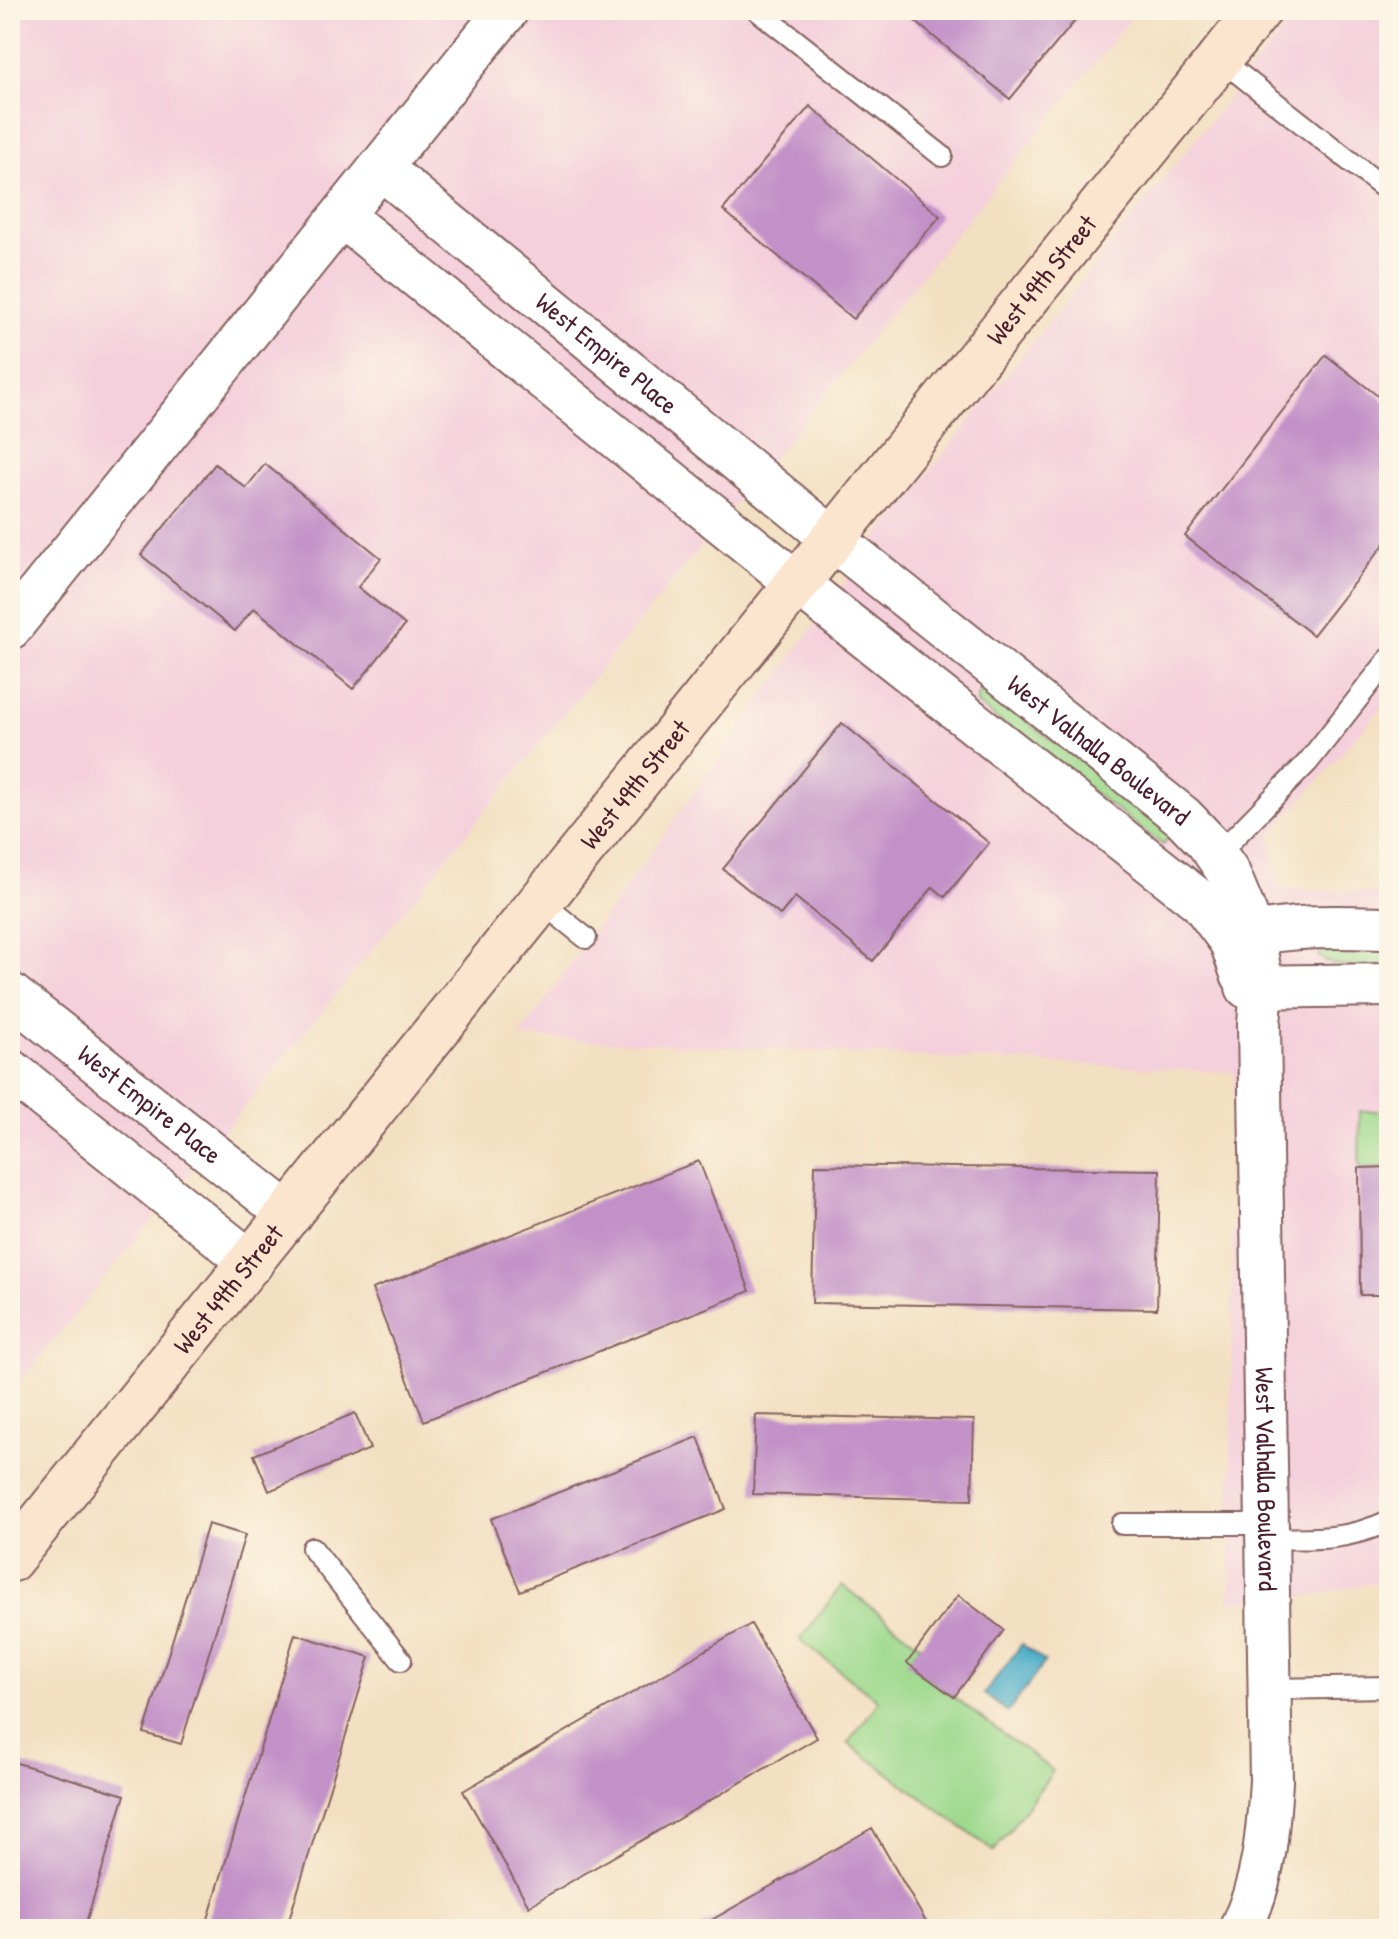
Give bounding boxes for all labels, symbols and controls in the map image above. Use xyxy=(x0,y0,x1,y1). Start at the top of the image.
street label: West 49th Street xyxy=(978,207,1105,352)
street label: West Empire Place xyxy=(529,284,685,422)
street label: West Valhalla Boulevard xyxy=(1000,666,1197,833)
street label: West 49th Street xyxy=(572,711,698,856)
street label: West Empire Place xyxy=(71,1036,229,1172)
street label: West 49th Street xyxy=(165,1216,292,1361)
street label: West Valhalla Boulevard xyxy=(1247,1367,1286,1591)

